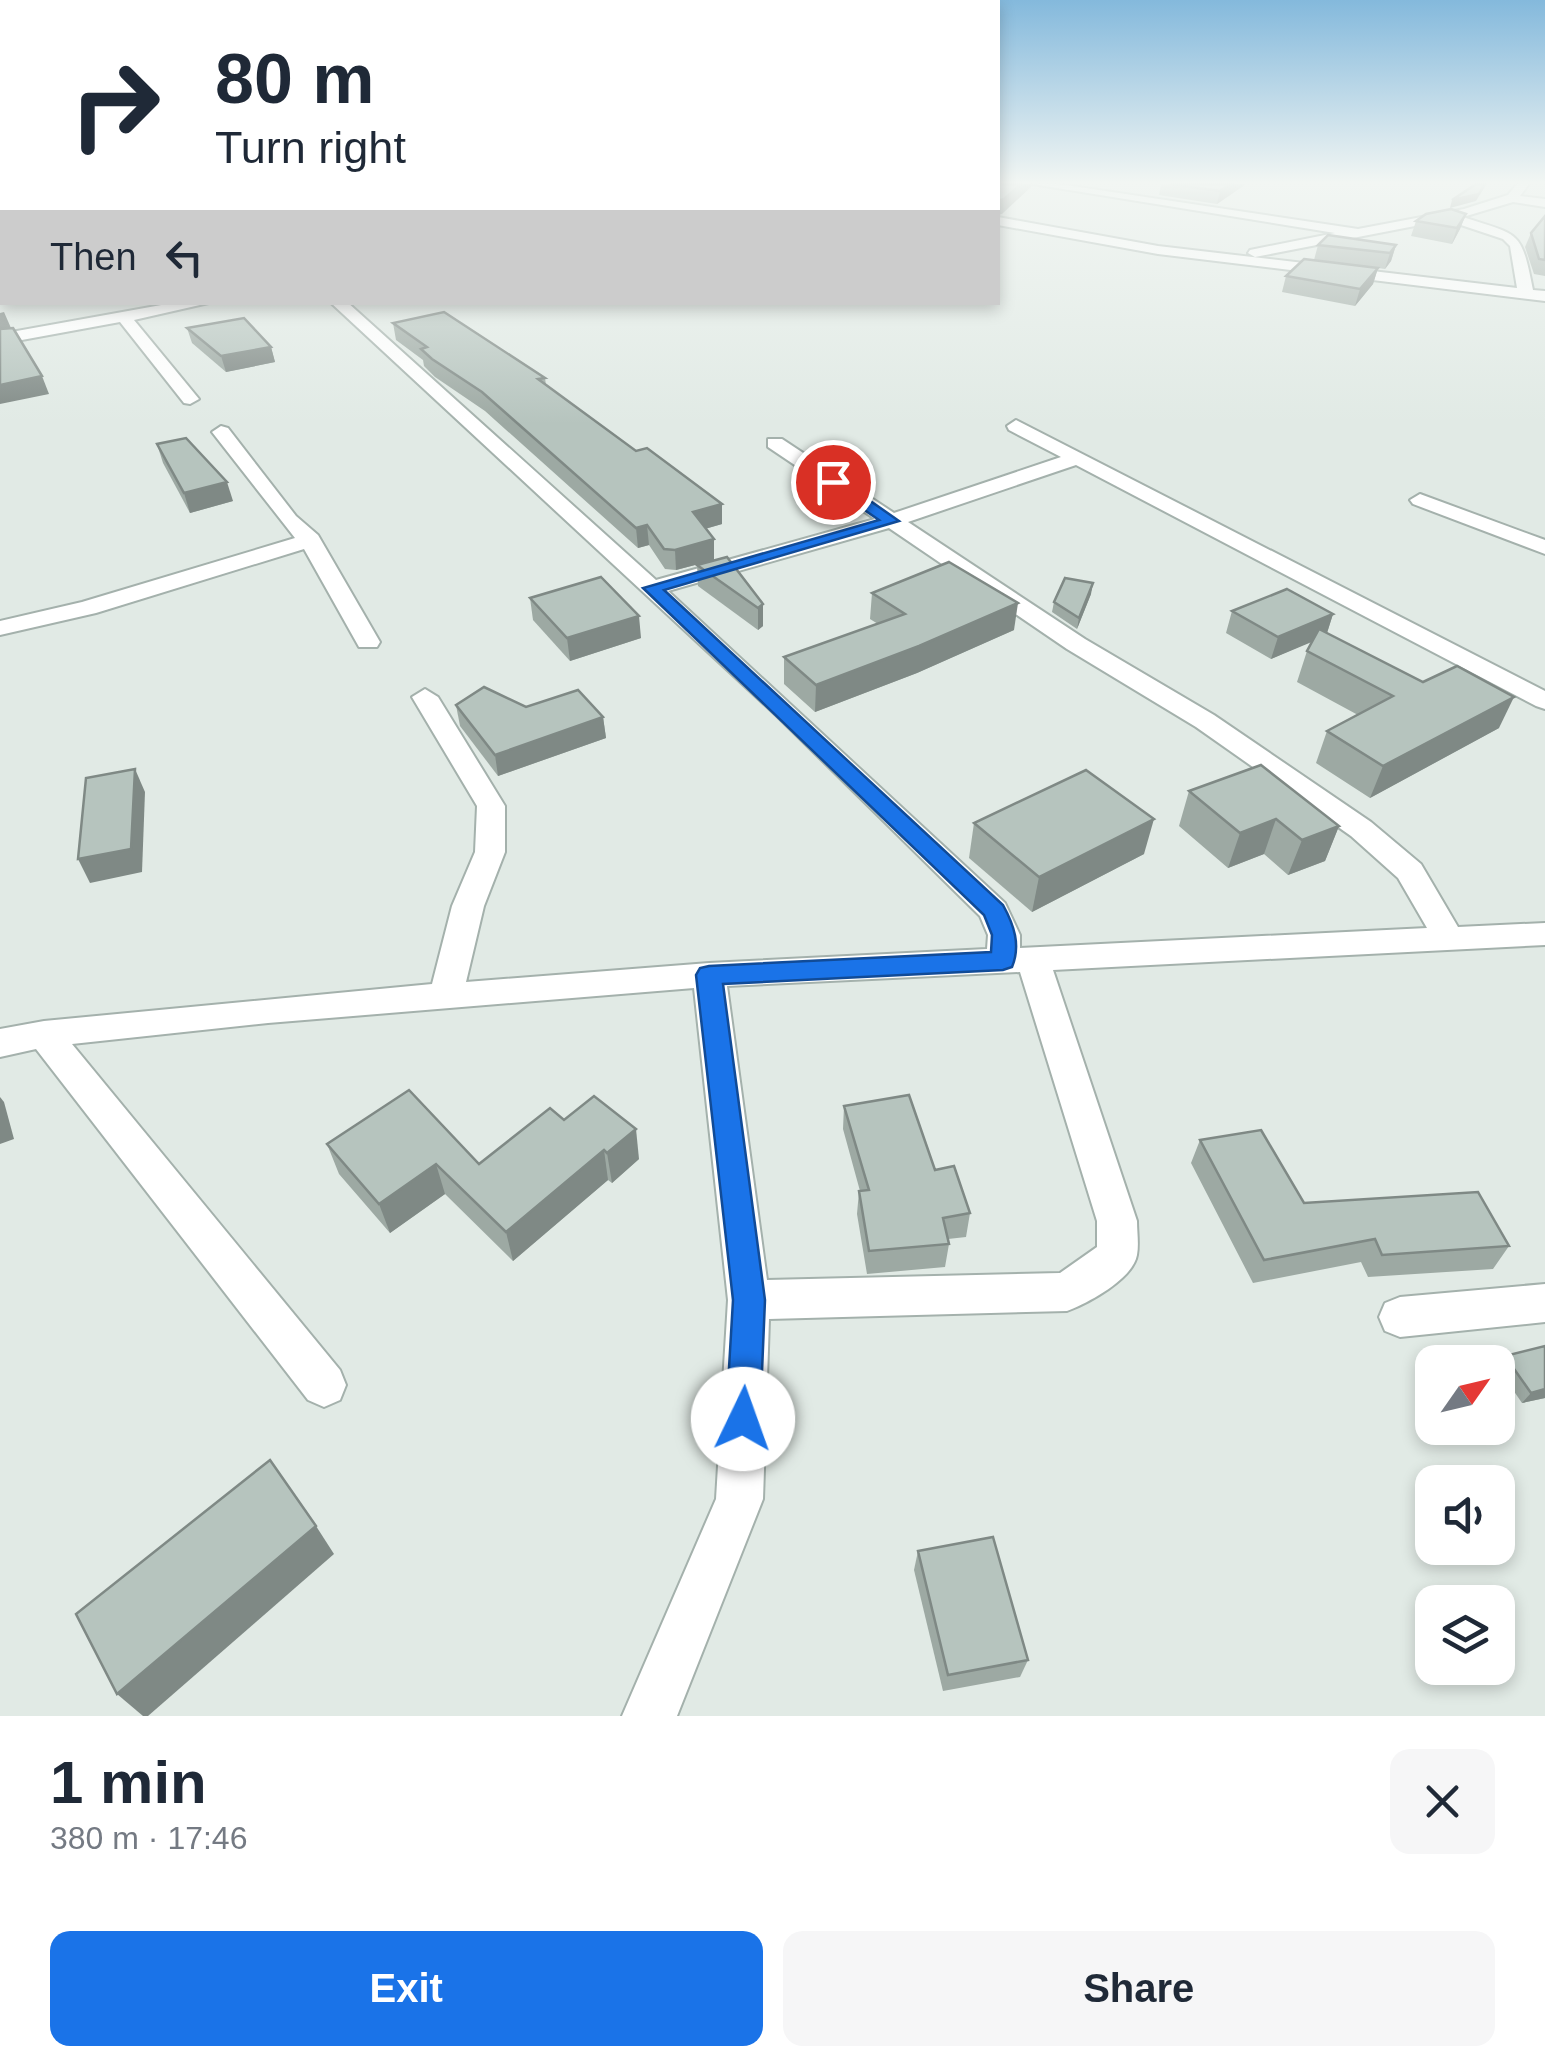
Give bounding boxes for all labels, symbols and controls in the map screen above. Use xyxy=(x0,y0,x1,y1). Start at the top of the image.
icon: right xyxy=(50,40,180,170)
text: 80 m xyxy=(215,40,375,118)
text: Turn right xyxy=(215,122,406,173)
icon: left xyxy=(157,230,212,285)
text: Then xyxy=(50,236,137,278)
pin xyxy=(791,440,876,525)
icon: arrive xyxy=(806,455,861,510)
north arrow xyxy=(1415,1345,1515,1445)
map controls xyxy=(1415,1345,1515,1685)
position arrow xyxy=(691,1367,795,1471)
button: sound xyxy=(1415,1465,1515,1565)
button: layers xyxy=(1415,1585,1515,1685)
text: 1 min xyxy=(50,1749,207,1816)
button: close xyxy=(1390,1749,1495,1854)
text: 380 m · 17:46 xyxy=(50,1820,247,1856)
button: Exit xyxy=(50,1931,763,2046)
button: Share xyxy=(783,1931,1495,2046)

